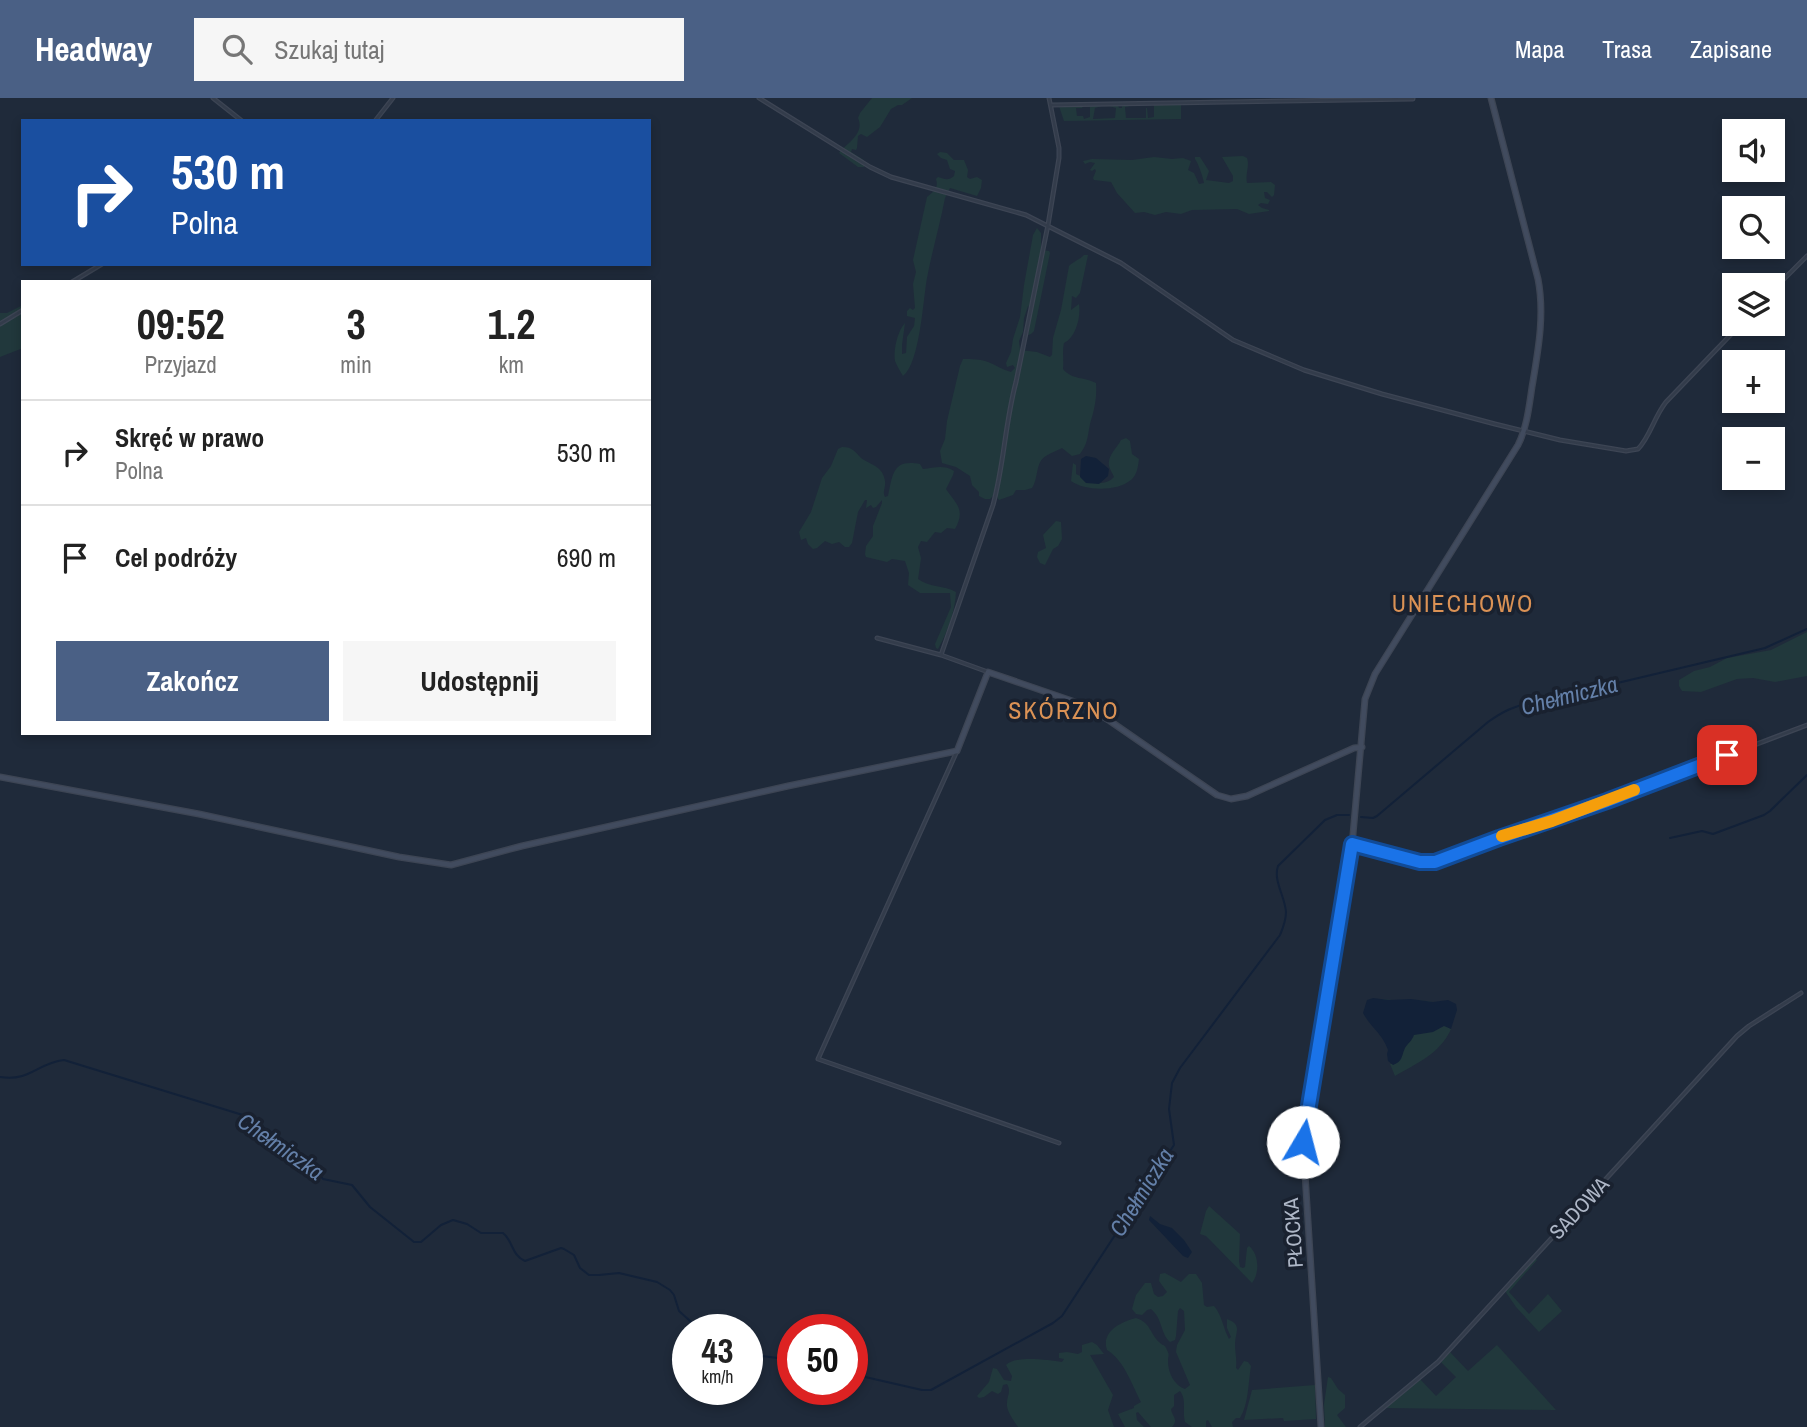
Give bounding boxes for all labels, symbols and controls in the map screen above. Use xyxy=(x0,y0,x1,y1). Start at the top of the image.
search box xyxy=(194,18,684,81)
text: Headway xyxy=(35,27,152,71)
icon: search xyxy=(218,30,256,68)
text: Szukaj tutaj xyxy=(274,32,385,67)
text: Mapa xyxy=(1515,33,1564,65)
text: Trasa xyxy=(1602,33,1652,65)
text: Zapisane xyxy=(1690,33,1772,65)
map controls xyxy=(1722,119,1785,490)
button: sound xyxy=(1722,119,1785,182)
text: 530 m xyxy=(171,138,285,204)
icon: right xyxy=(56,147,147,238)
button: search xyxy=(1722,196,1785,259)
text: Polna xyxy=(171,201,238,244)
button: layers xyxy=(1722,273,1785,336)
text: 09:52 xyxy=(137,296,225,352)
text: 3 xyxy=(347,296,366,352)
text: 1.2 xyxy=(487,296,535,352)
text: Przyjazd xyxy=(145,349,217,380)
text: min xyxy=(340,349,372,380)
text: km xyxy=(499,349,524,380)
button: + xyxy=(1722,350,1785,413)
text: Skręć w prawo xyxy=(115,420,264,455)
button: − xyxy=(1722,427,1785,490)
icon: right xyxy=(56,434,94,472)
text: 530 m xyxy=(557,435,616,470)
text: Polna xyxy=(115,455,163,486)
icon: arrive xyxy=(56,539,94,577)
text: Cel podróży xyxy=(115,540,237,575)
text: 690 m xyxy=(557,540,616,575)
district label: UNIECHOWO xyxy=(1392,587,1534,619)
button: Zakończ xyxy=(56,641,329,721)
button: Udostępnij xyxy=(343,641,616,721)
water label: Chełmiczka xyxy=(1517,668,1621,722)
district label: SKÓRZNO xyxy=(1008,694,1120,726)
pin xyxy=(1697,725,1757,785)
icon: arrive xyxy=(1708,736,1746,774)
water label: Chełmiczka xyxy=(232,1105,330,1187)
position arrow xyxy=(1266,1105,1340,1179)
water label: Chełmiczka xyxy=(1102,1142,1180,1242)
street label: SADOWA xyxy=(1543,1170,1616,1246)
street label: PŁOCKA xyxy=(1276,1197,1310,1269)
speed limit sign: 50 xyxy=(777,1314,868,1405)
text: 43 xyxy=(702,1327,733,1374)
text: km/h xyxy=(702,1364,734,1389)

